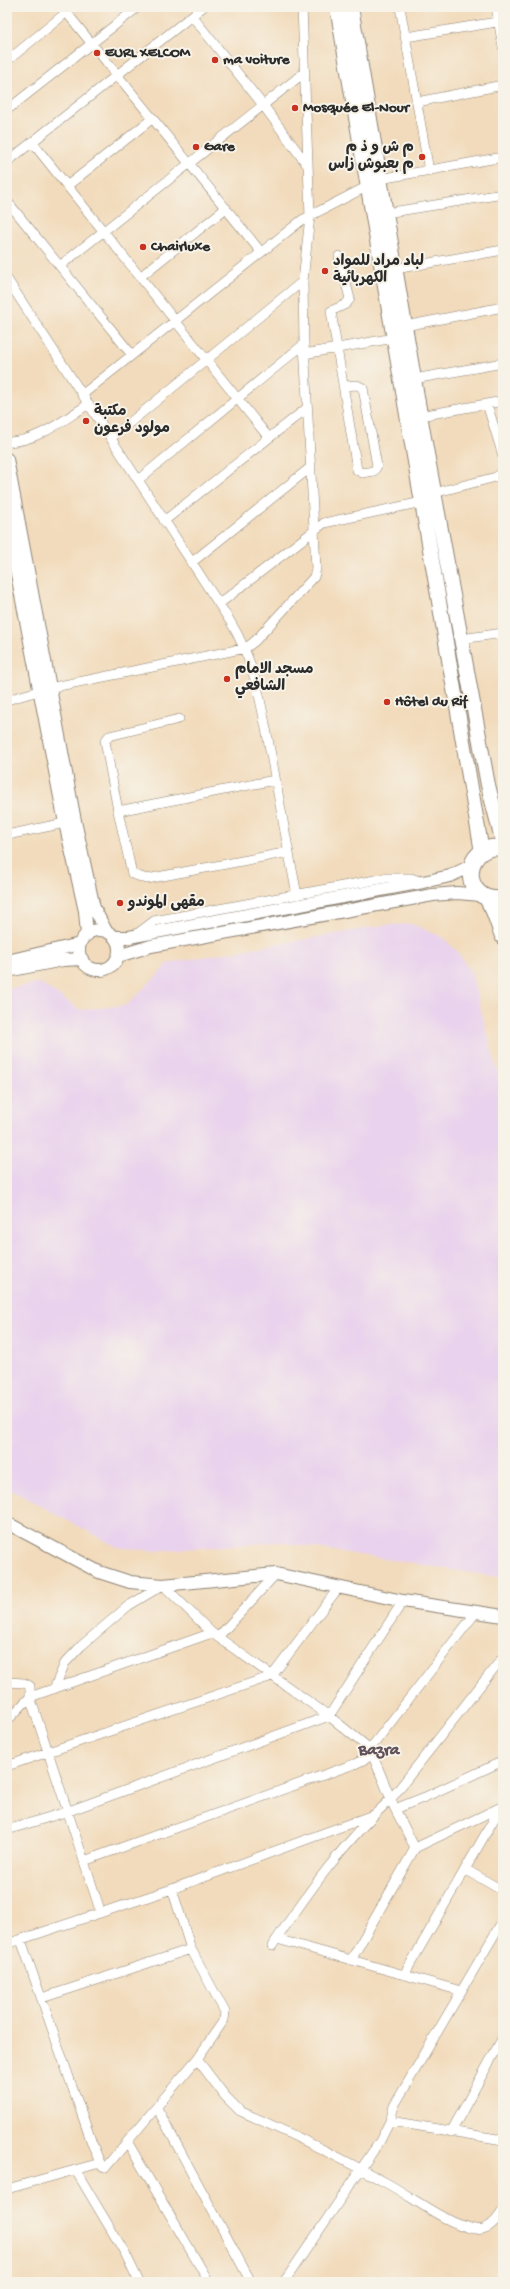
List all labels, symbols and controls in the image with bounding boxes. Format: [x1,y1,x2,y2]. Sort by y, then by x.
place label: EURL XELCOM [105,44,191,62]
marker: EURL XELCOM [92,48,102,58]
place label: ma voiture [223,51,291,69]
marker: ma voiture [210,55,220,65]
place label: Mosquée El-Nour [303,99,411,117]
marker: Mosquée El-Nour [290,103,300,113]
place label: Gare [204,138,236,156]
place label: م ش و ذ م م بعبوش زاس [328,139,414,174]
marker: Gare [191,142,201,152]
marker: م ش و ذ م م بعبوش زاس [417,152,427,162]
place label: Chairluxe [150,238,211,256]
marker: Chairluxe [138,242,148,252]
place label: لباد مراد للمواد الكهربائية [333,253,424,288]
marker: لباد مراد للمواد الكهربائية [320,266,330,276]
place label: مكتبة مولود فرعون [94,402,170,438]
marker: مكتبة مولود فرعون [81,416,91,426]
place label: مسجد الامام الشافعي [235,661,314,699]
marker: مسجد الامام الشافعي [222,674,232,684]
place label: Hôtel du Rif [395,693,469,711]
marker: Hôtel du Rif [382,697,392,707]
place label: مقهى الموندو [127,894,205,912]
marker: مقهى الموندو [115,898,125,908]
district label: Bazra [357,1741,401,1761]

